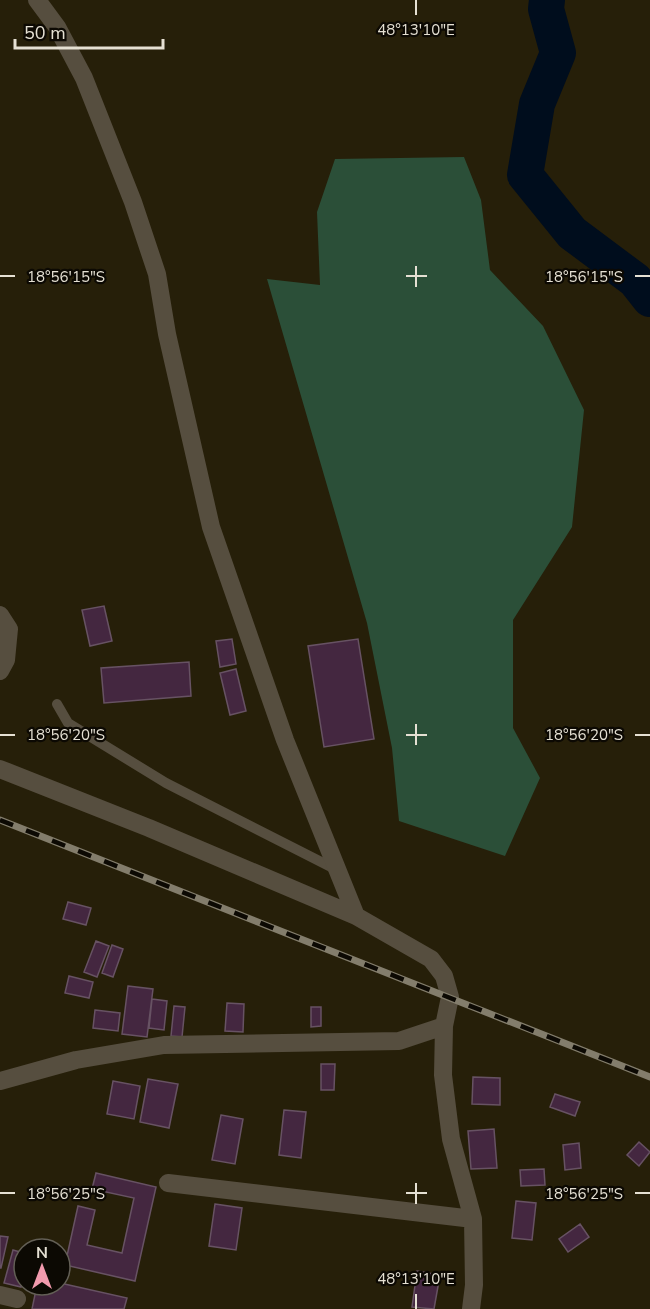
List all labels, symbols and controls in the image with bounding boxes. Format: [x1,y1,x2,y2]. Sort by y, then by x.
scale bar [15,12,164,50]
text: 48°13'10"E [377,20,455,40]
text: 50 m [24,21,66,45]
text: 18°56'15"S [27,267,105,287]
text: 18°56'15"S [545,267,623,287]
text: 18°56'20"S [27,725,105,745]
text: 18°56'20"S [545,725,623,745]
text: 18°56'25"S [27,1184,105,1204]
text: 18°56'25"S [545,1184,623,1204]
north arrow [12,1237,72,1297]
text: N [36,1242,48,1264]
text: 48°13'10"E [377,1269,455,1289]

